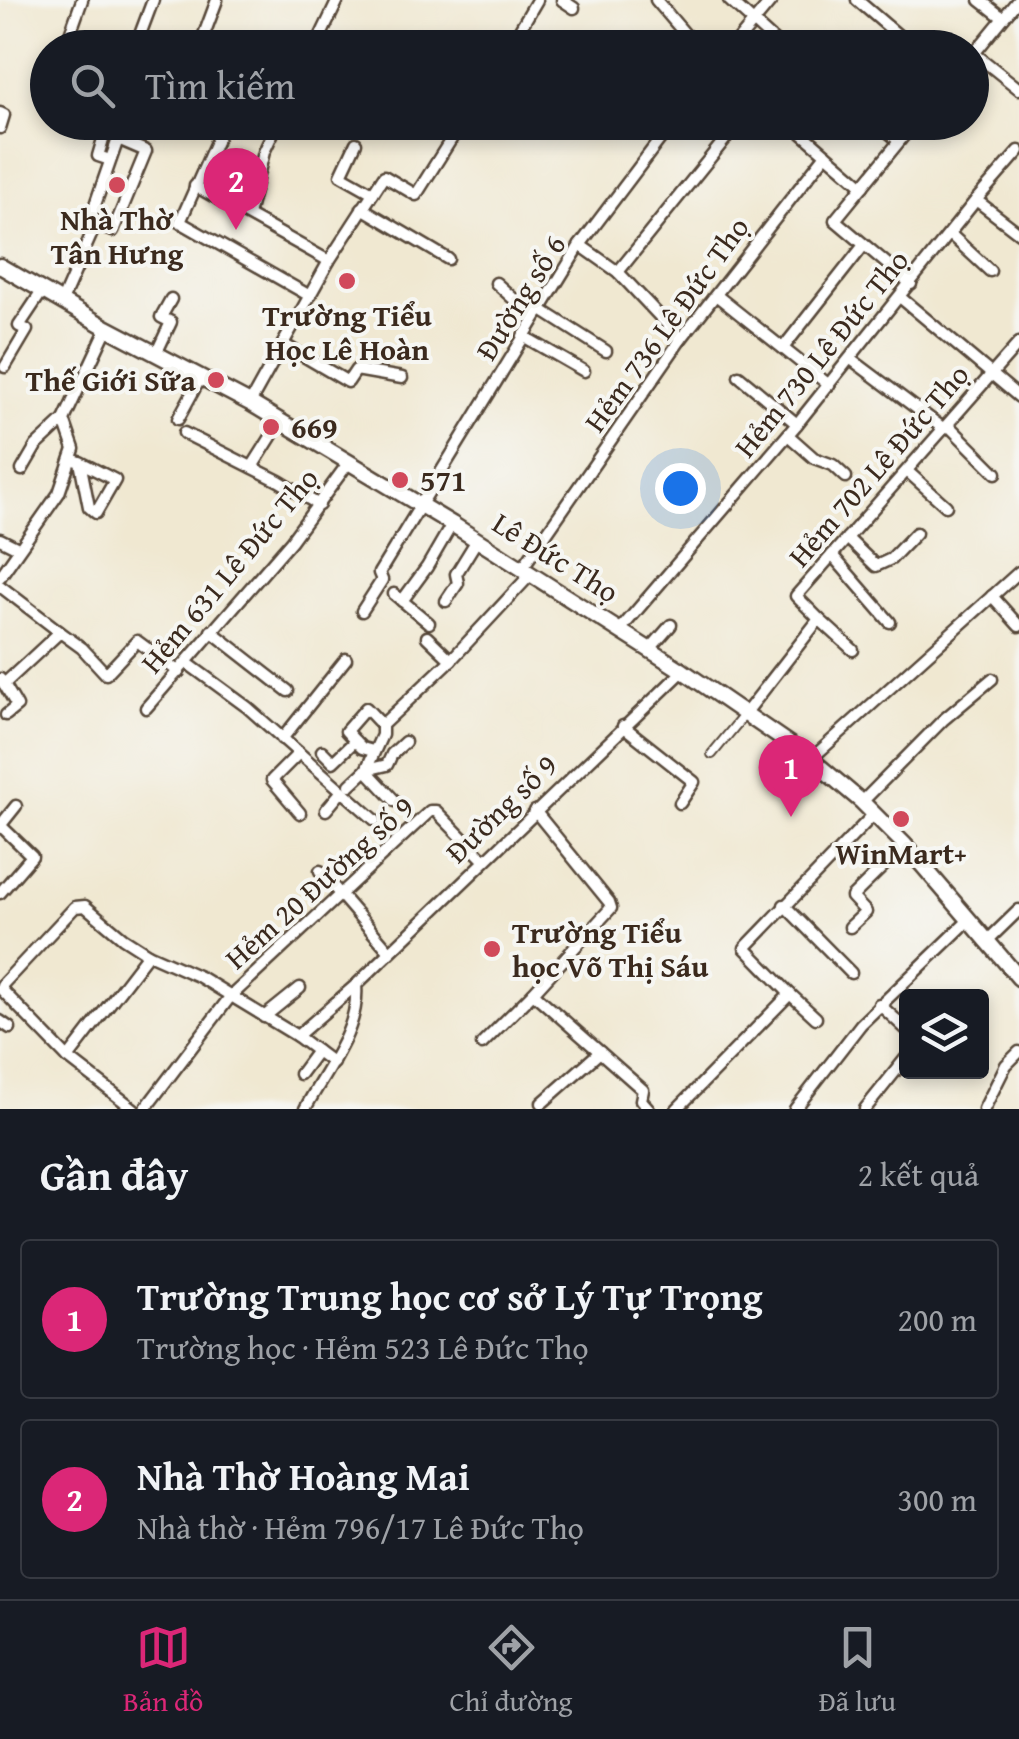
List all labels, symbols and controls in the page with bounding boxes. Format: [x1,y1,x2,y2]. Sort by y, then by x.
search box [30,30,989,140]
text: Tìm kiếm [145,57,295,113]
icon: search [65,58,120,113]
pin: 2 [204,148,268,230]
marker: Nhà Thờ Tân Hưng [106,174,128,196]
place label: Nhà Thờ Tân Hưng [51,197,184,275]
street label: Hẻm 736 Lê Đức Thọ [573,207,759,441]
street label: Đường số 6 [464,226,576,368]
street label: Hẻm 730 Lê Đức Thọ [723,239,919,467]
marker: Trường Tiểu Học Lê Hoàn [336,270,358,292]
place label: Trường Tiểu Học Lê Hoàn [262,293,433,371]
street label: Hẻm 702 Lê Đức Thọ [777,354,979,576]
place label: Thế Giới Sữa [26,358,197,402]
marker: Thế Giới Sữa [205,369,227,391]
place label: 669 [291,405,338,449]
marker: 669 [260,416,282,438]
street label: Hẻm 631 Lê Đức Thọ [130,458,328,682]
place label: 571 [420,458,467,502]
your location [655,463,706,514]
marker: 571 [389,469,411,491]
street label: Lê Đức Thọ [484,501,628,613]
pin: 1 [758,734,824,817]
street label: Đường số 9 [435,743,567,873]
street label: Hẻm 20 Đường số 9 [215,785,423,979]
marker: WinMart+ [890,808,912,830]
place label: WinMart+ [835,831,967,875]
place label: Trường Tiểu học Võ Thị Sáu [512,910,709,988]
marker: Trường Tiểu học Võ Thị Sáu [481,938,503,960]
map controls [899,989,989,1079]
button: layers [899,989,989,1079]
text: Gần đây [40,1144,188,1205]
text: 2 kết quả [858,1151,979,1198]
text: Trường Trung học cơ sở Lý Tự Trọng [137,1268,762,1324]
text: 1 [66,1296,83,1343]
text: 200 m [898,1296,977,1343]
text: Trường học · Hẻm 523 Lê Đức Thọ [137,1324,589,1371]
text: Nhà Thờ Hoàng Mai [137,1448,470,1504]
text: 2 [66,1476,83,1523]
text: 300 m [898,1476,977,1523]
text: Nhà thờ · Hẻm 796/17 Lê Đức Thọ [137,1504,584,1551]
tab: Bản đồ [123,1620,203,1721]
tab: Chỉ đường [450,1620,572,1721]
tab: Đã lưu [819,1620,896,1721]

